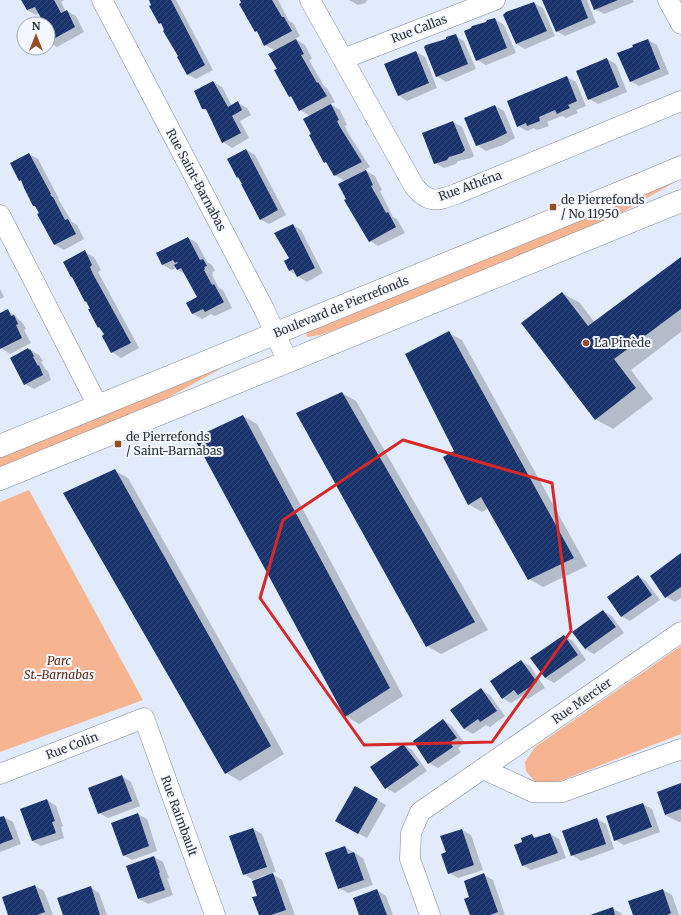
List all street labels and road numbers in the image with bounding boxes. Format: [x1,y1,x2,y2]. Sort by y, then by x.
street label: Rue Callas [389,11,449,46]
street label: Rue Saint-Barnabas [163,126,230,233]
street label: Rue Athéna [436,167,504,204]
street label: Boulevard de Pierrefonds [271,272,411,341]
street label: Rue Mercier [549,674,615,727]
street label: Rue Colin [43,729,100,762]
street label: Rue Raimbault [158,774,201,858]

